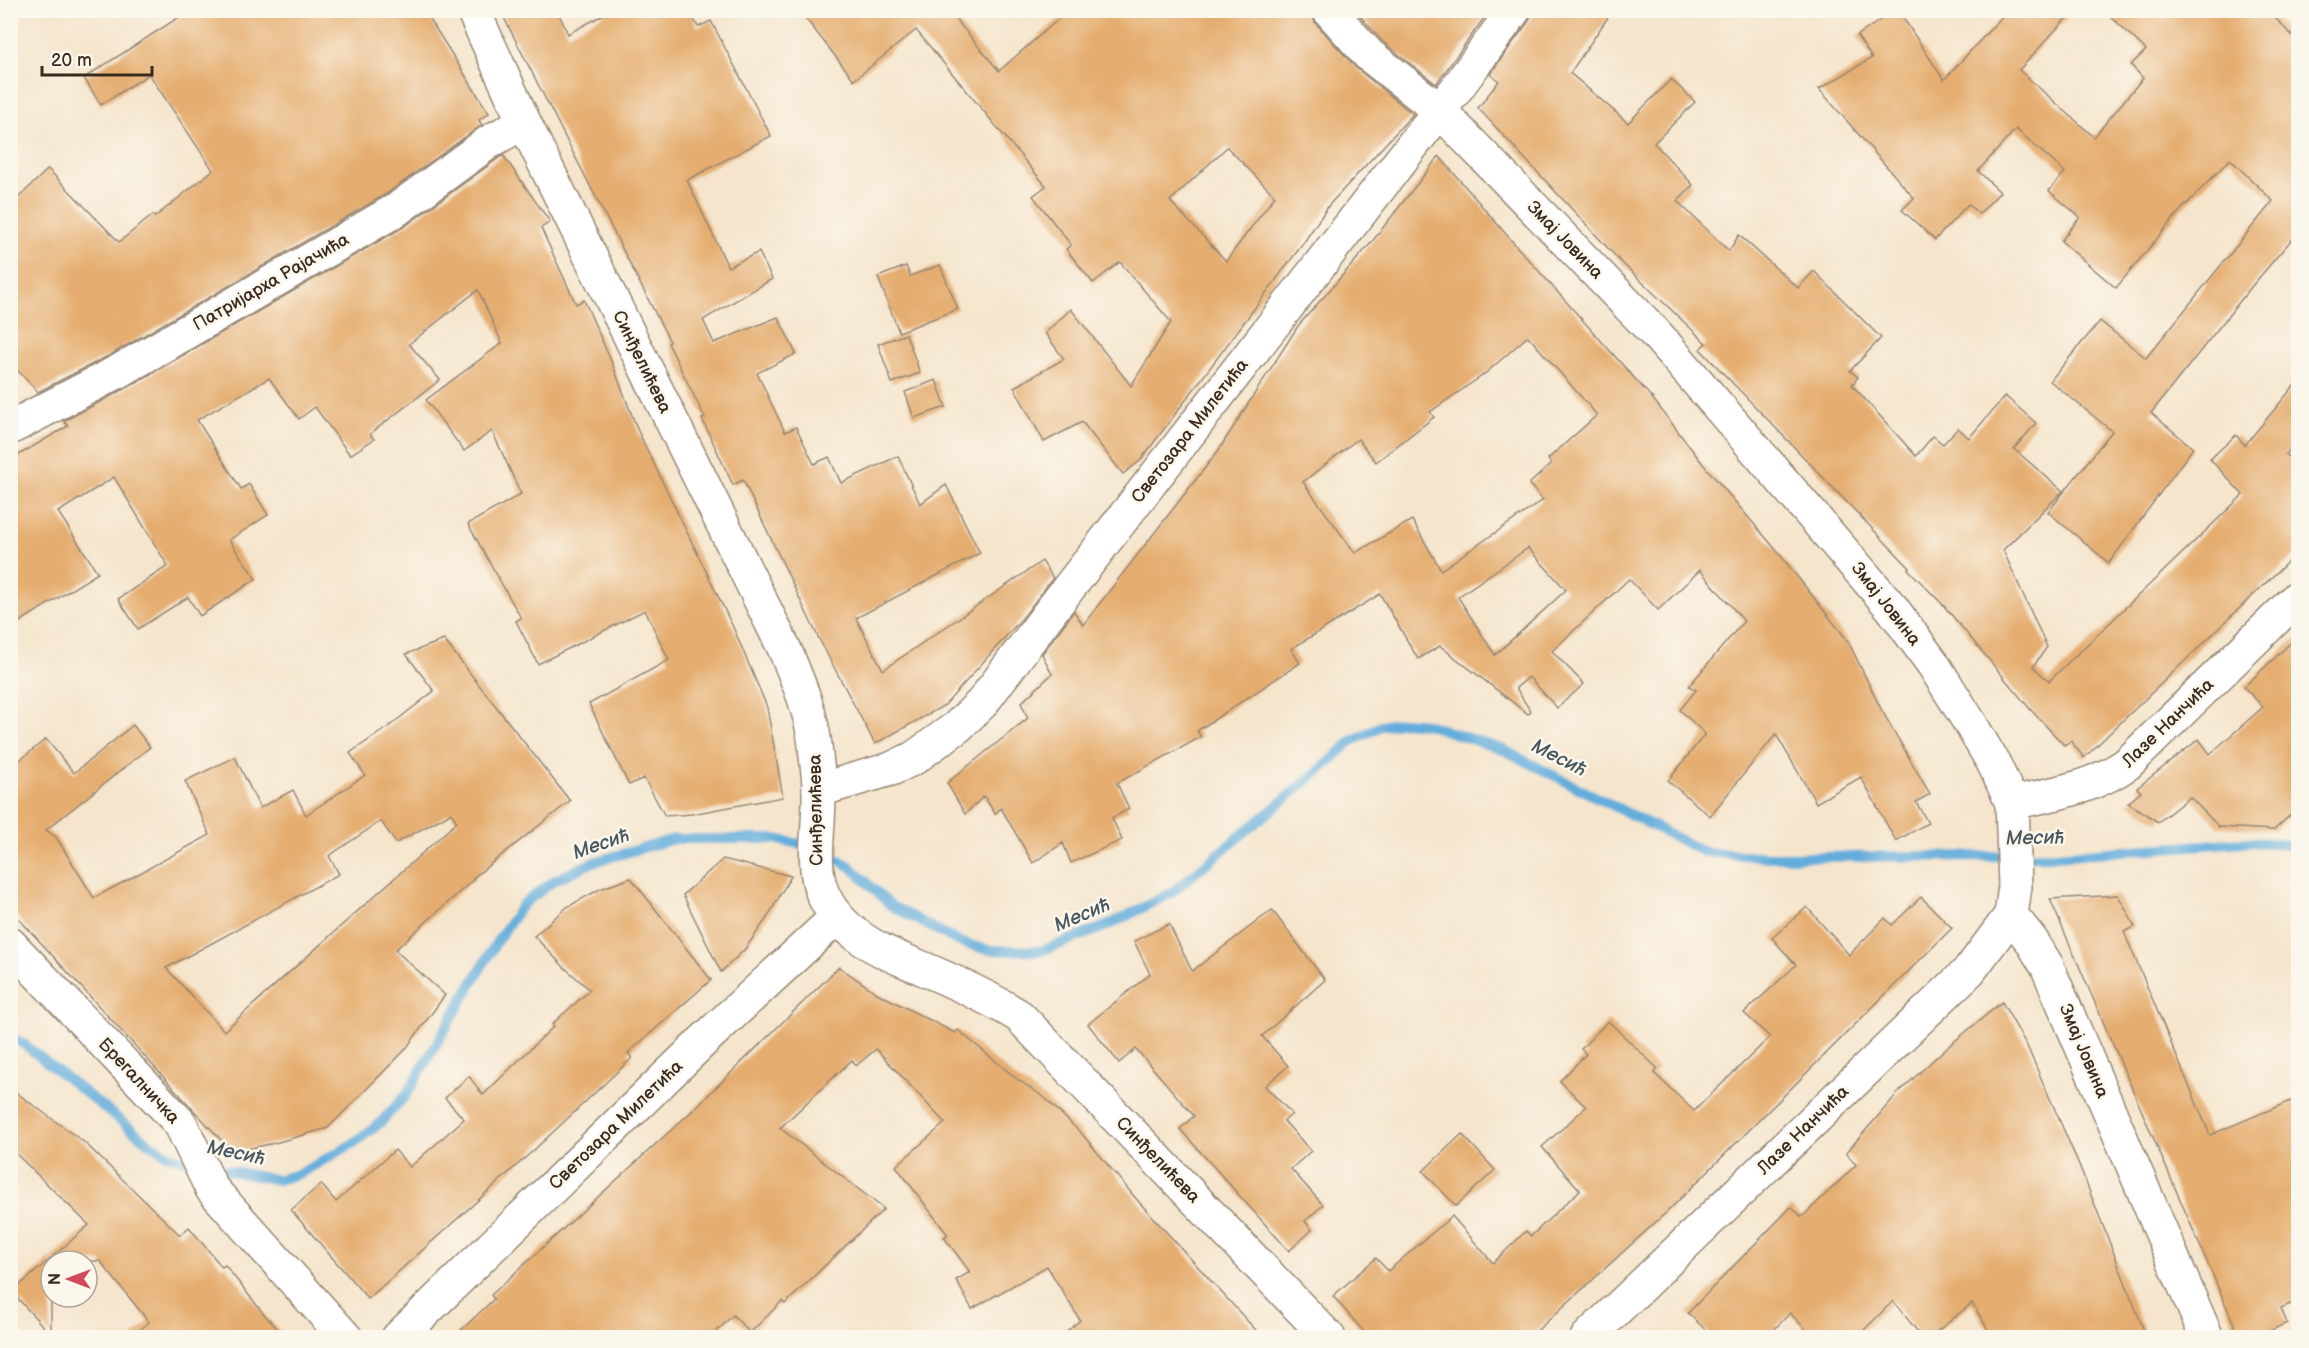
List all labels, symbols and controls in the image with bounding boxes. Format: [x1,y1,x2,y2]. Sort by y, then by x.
scale bar [42,39,152,77]
text: 20 m [51,50,92,71]
street label: Змај Јовина [1523,197,1608,284]
street label: Патријарха Рајачића [189,229,353,335]
street label: Синђелићева [608,307,676,417]
street label: Светозара Милетића [1127,354,1253,507]
street label: Змај Јовина [1847,558,1925,650]
street label: Лазе Нанчића [2117,674,2218,772]
water label: Месић [1527,734,1591,782]
street label: Синђелићева [805,754,827,866]
water label: Месић [569,823,633,865]
water label: Месић [2005,825,2065,851]
water label: Месић [1050,892,1114,938]
street label: Змај Јовина [2055,1001,2113,1102]
street label: Брегалничка [94,1034,184,1128]
street label: Светозара Милетића [545,1056,687,1194]
street label: Лазе Нанчића [1752,1081,1853,1179]
street label: Синђелићева [1112,1113,1205,1208]
water label: Месић [205,1135,267,1171]
north arrow [39,1249,99,1309]
text: N [46,1273,65,1285]

